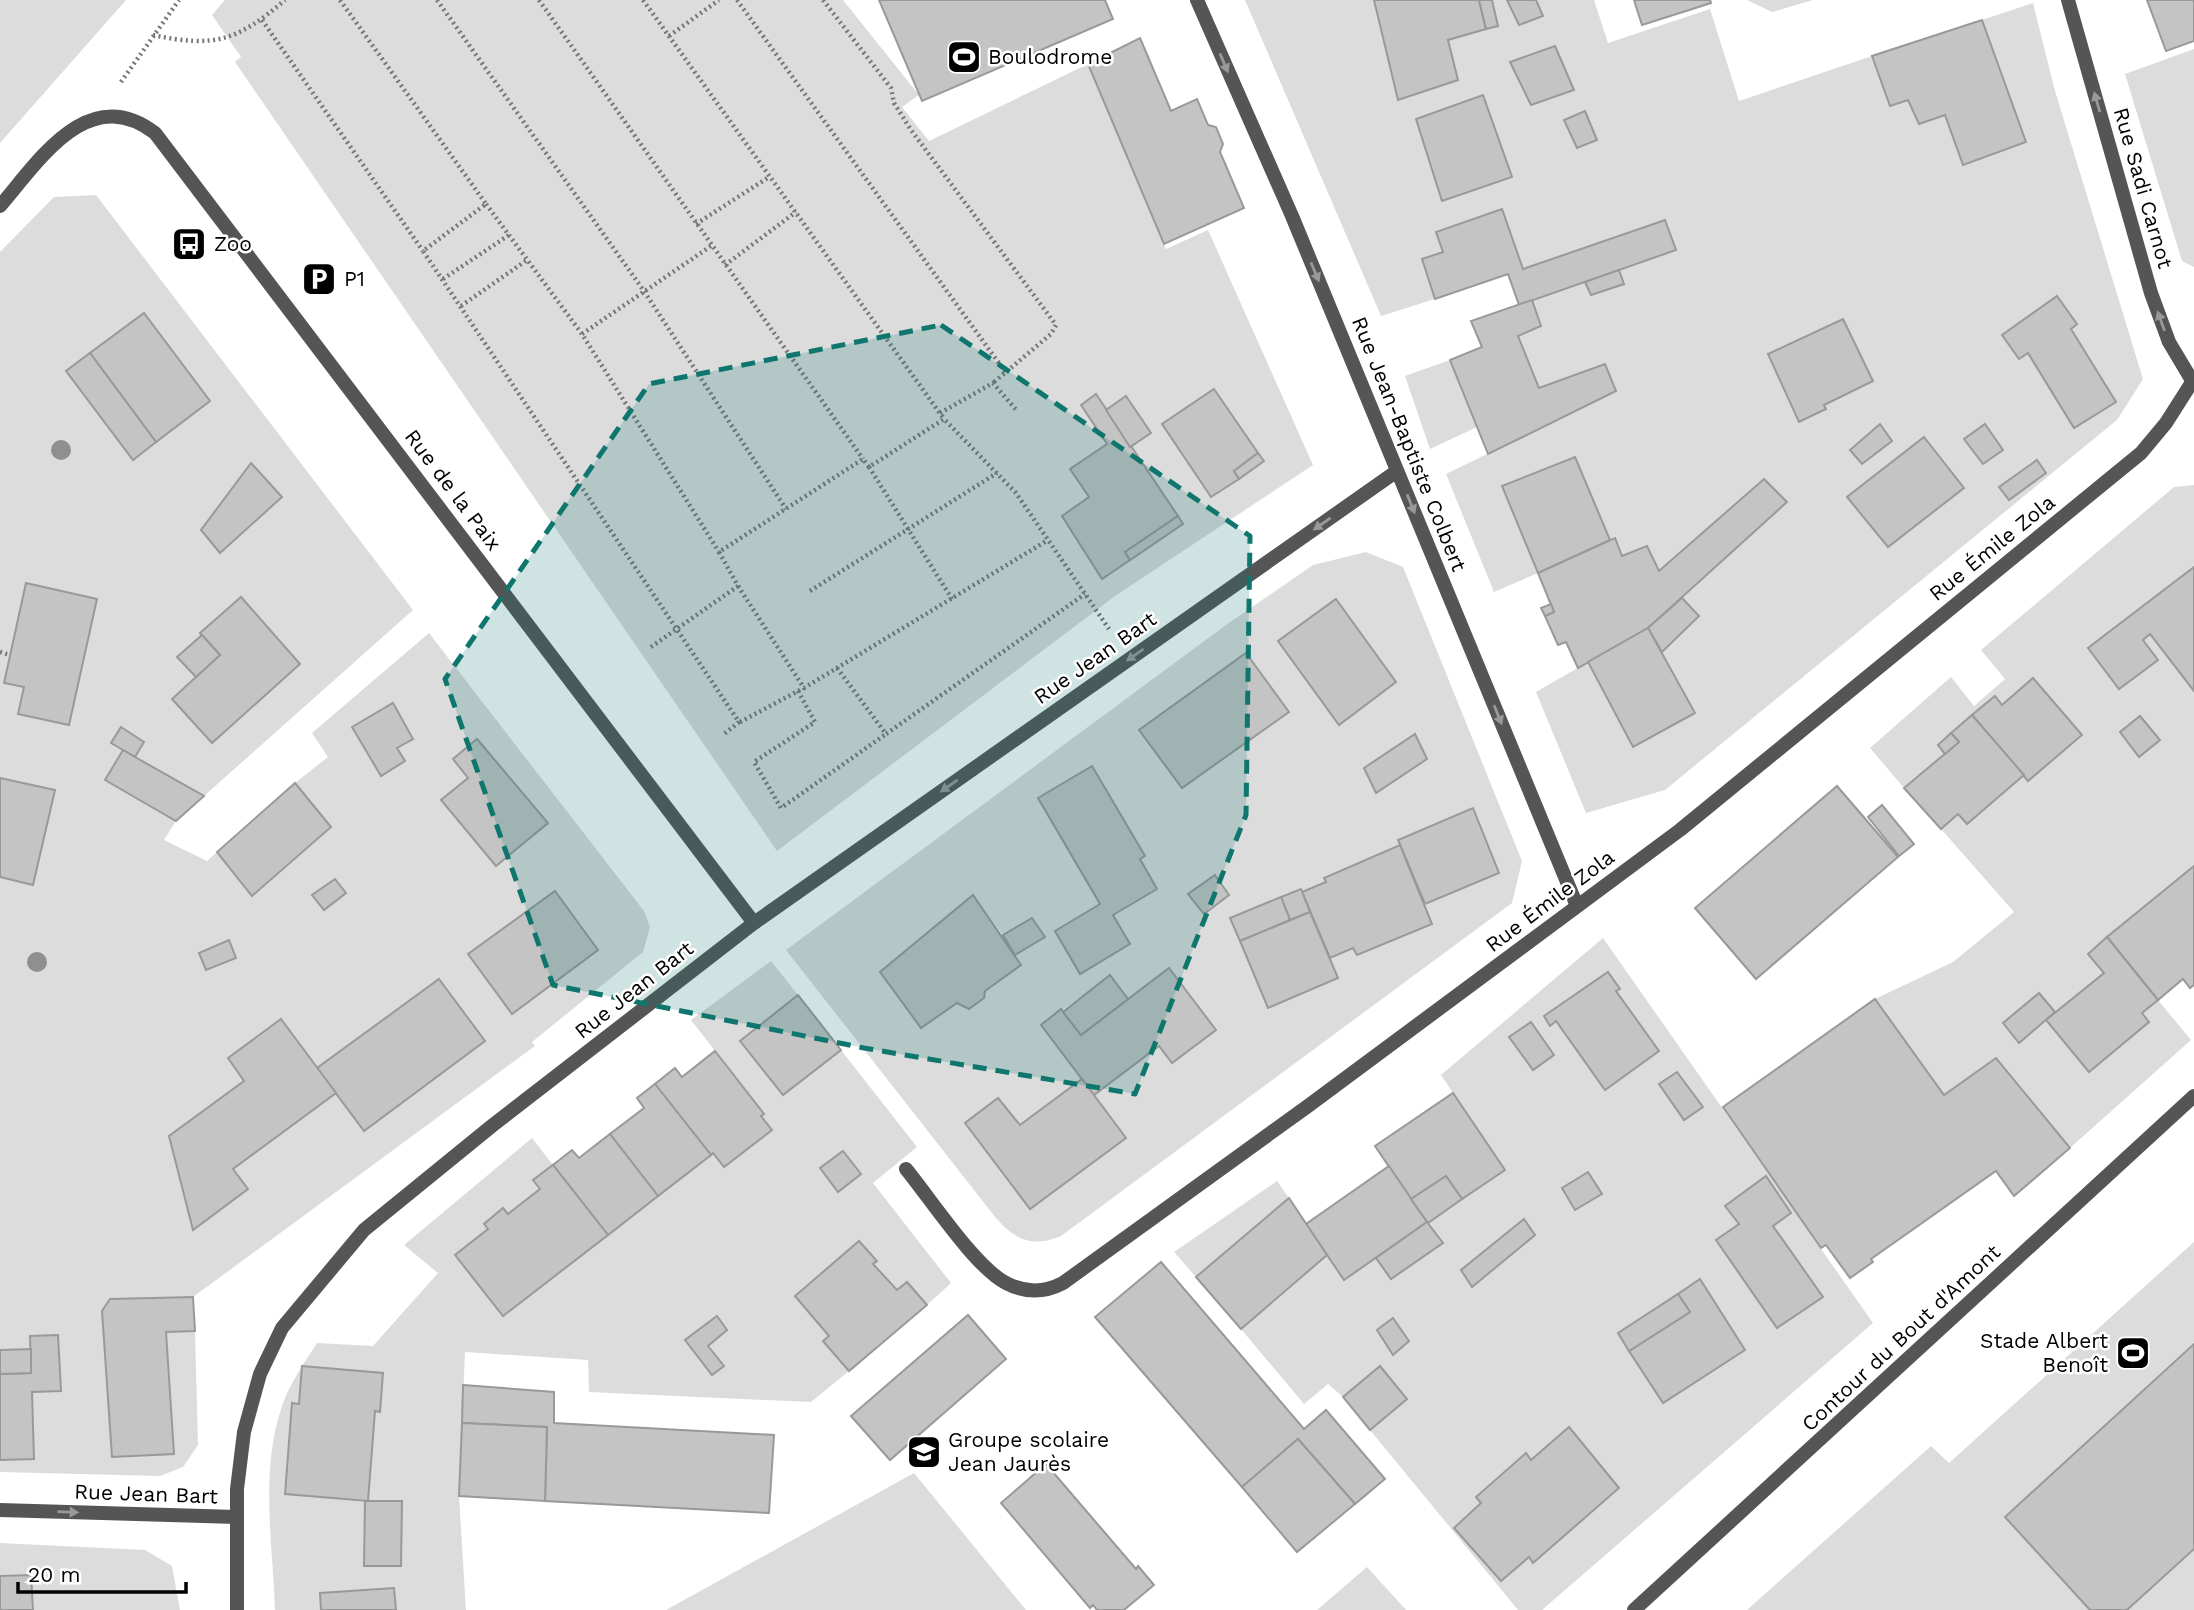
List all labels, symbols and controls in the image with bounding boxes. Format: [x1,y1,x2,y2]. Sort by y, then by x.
sports icon: Boulodrome [945,38,983,76]
place label: Boulodrome [988,44,1112,69]
one-way arrow [1219,52,1230,73]
one-way arrow [2092,91,2102,112]
street label: Rue Sadi Carnot [2109,105,2178,271]
bus stop icon: Zoo [170,225,208,263]
place label: Zoo [214,231,252,256]
parking icon: P1 [300,260,338,298]
one-way arrow [1309,261,1320,282]
place label: P1 [344,266,365,291]
one-way arrow [2155,310,2166,331]
street label: Rue Jean-Baptiste Colbert [1347,313,1472,575]
street label: Rue de la Paix [400,424,507,555]
street label: Rue Émile Zola [1924,489,2060,606]
one-way arrow [1406,494,1417,515]
one-way arrow [1313,517,1331,531]
street label: Rue Jean Bart [1029,606,1161,709]
one-way arrow [1126,648,1144,662]
one-way arrow [1493,704,1504,725]
one-way arrow [940,779,958,793]
street label: Rue Émile Zola [1481,844,1619,957]
street label: Rue Jean Bart [569,935,698,1044]
street label: Contour du Bout d'Amont [1796,1239,2005,1436]
place label: Stade Albert Benoît [1980,1328,2108,1377]
sports icon: Stade Albert Benoît [2114,1334,2152,1372]
place label: Groupe scolaire Jean Jaurès [948,1427,1109,1476]
school or university icon: Groupe scolaire Jean Jaurès [905,1433,943,1471]
street label: Rue Jean Bart [74,1479,218,1509]
one-way arrow [57,1507,79,1518]
scale bar [18,1550,186,1594]
text: 20 m [28,1562,80,1587]

